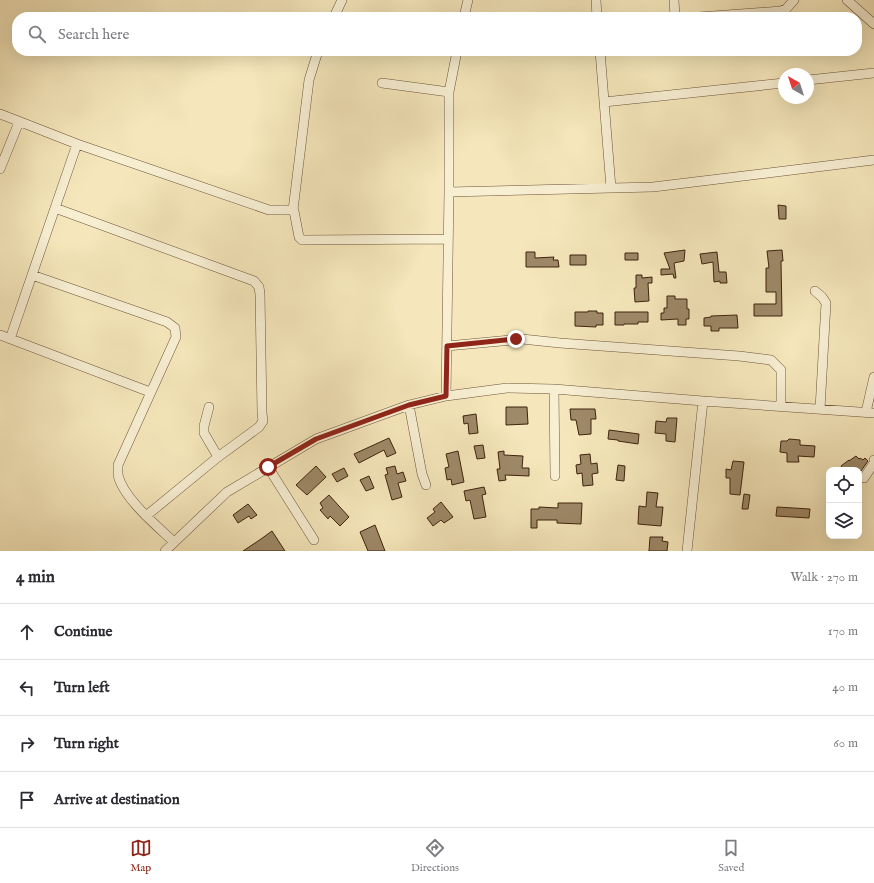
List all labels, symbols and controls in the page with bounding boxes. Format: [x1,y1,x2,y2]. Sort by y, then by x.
search box [12,12,862,56]
icon: search [26,23,48,45]
text: Search here [58,25,129,44]
north arrow [778,68,814,104]
route end [507,330,525,348]
route start [259,458,277,476]
map controls [826,467,862,539]
button: locate [826,467,862,503]
button: layers [826,503,862,539]
text: 4 min [16,567,55,588]
text: Walk · 270 m [790,569,858,586]
icon: ahead [16,621,38,643]
text: Continue [54,622,112,641]
text: 170 m [828,623,858,640]
icon: left [16,677,38,699]
text: Turn left [54,678,110,697]
text: 40 m [832,679,858,696]
icon: right [16,733,38,755]
text: Turn right [54,734,119,753]
text: 60 m [833,735,858,752]
icon: arrive [16,789,38,811]
text: Arrive at destination [54,790,180,809]
tab: Map [130,837,152,875]
tab: Directions [411,837,459,875]
tab: Saved [718,837,744,875]

